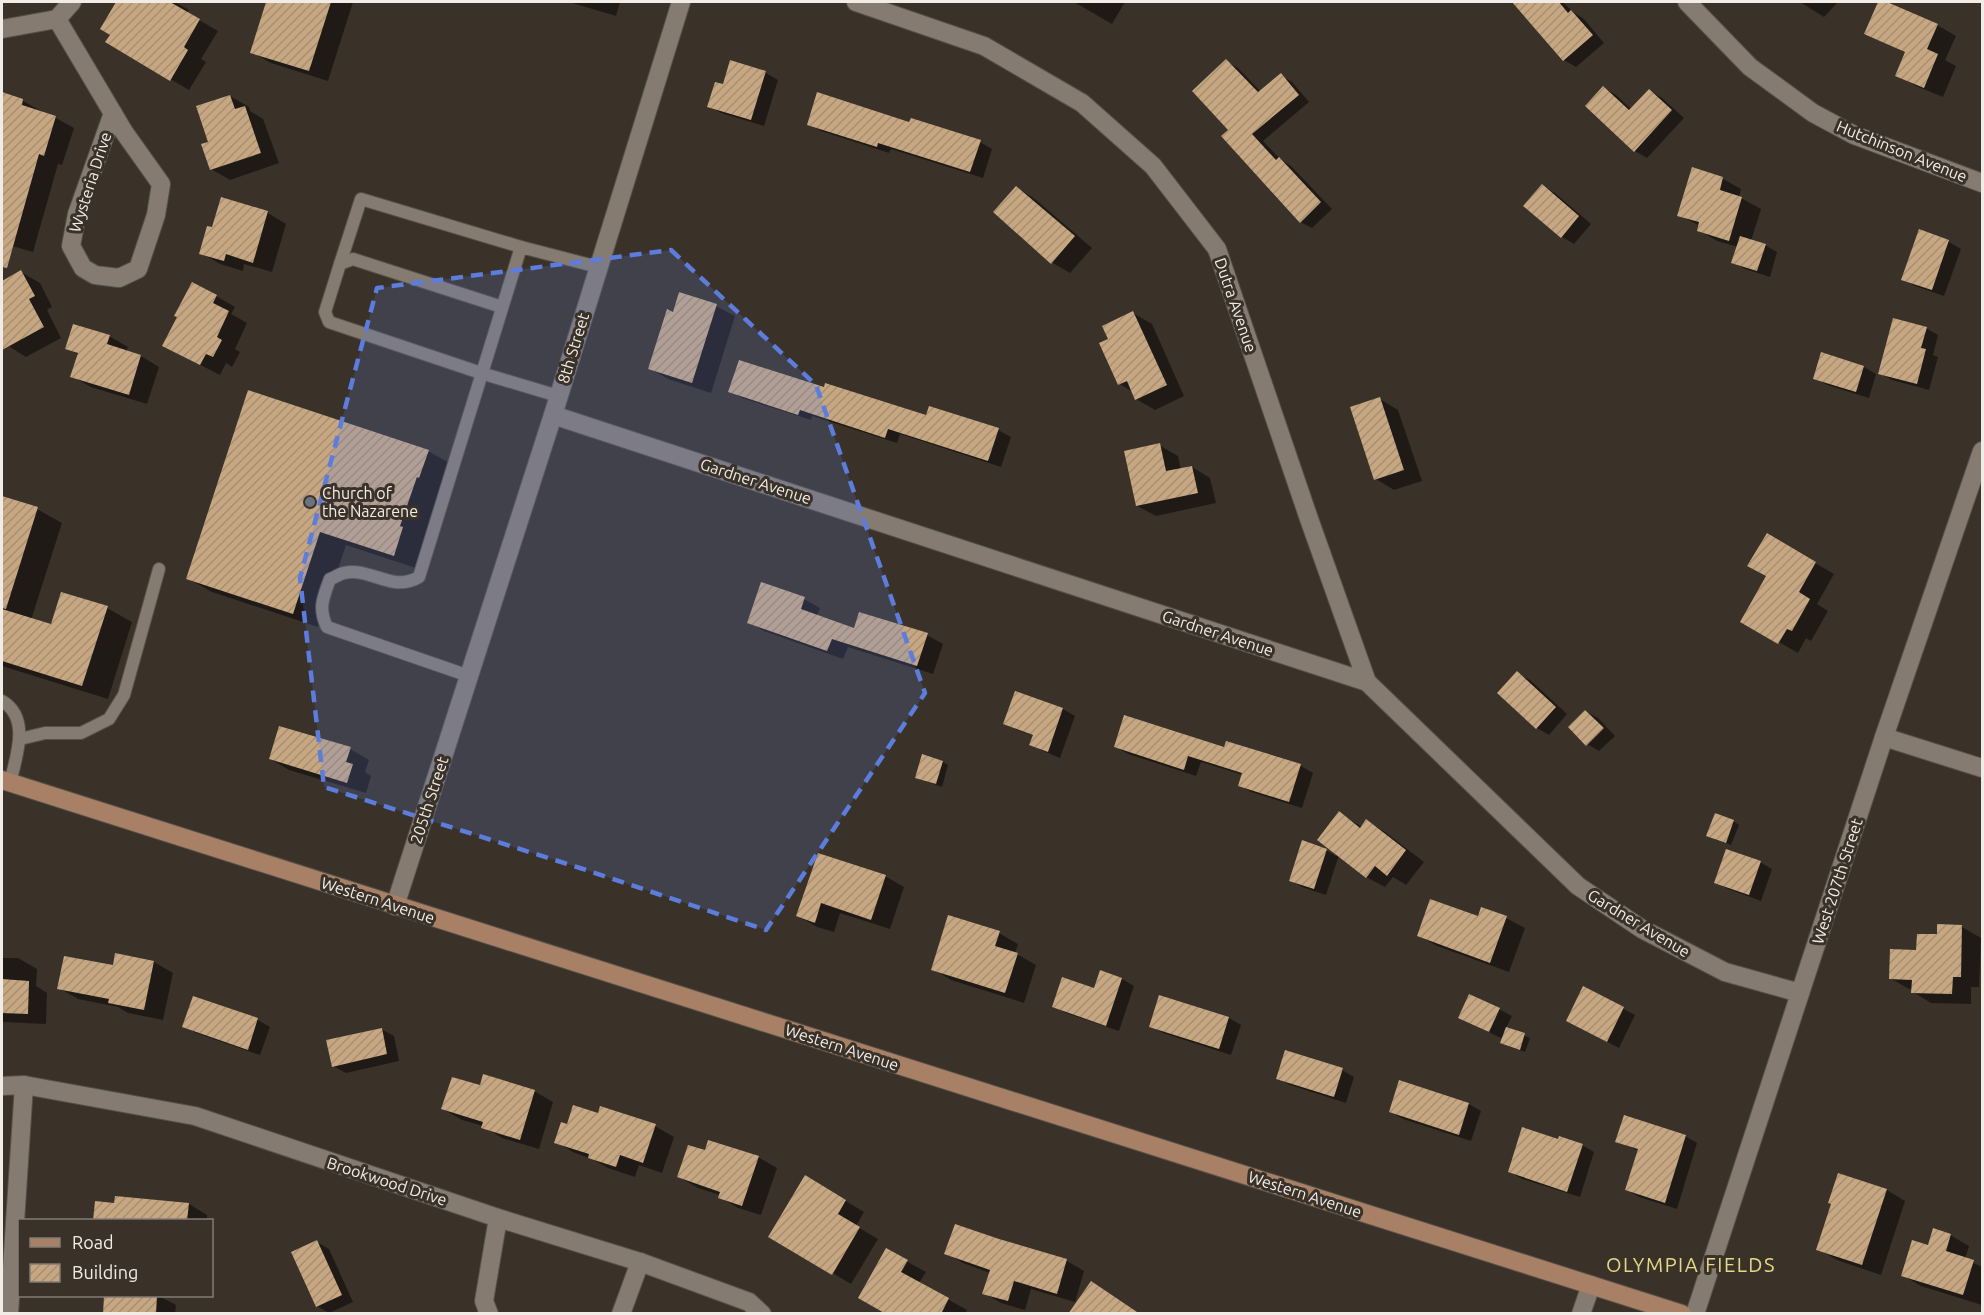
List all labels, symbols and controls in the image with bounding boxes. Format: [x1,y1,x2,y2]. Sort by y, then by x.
street label: Hutchinson Avenue [1834,117,1970,185]
street label: Wysteria Drive [65,130,115,234]
street label: Dutra Avenue [1211,255,1261,355]
street label: 8th Street [554,310,592,385]
street label: Gardner Avenue [698,455,814,507]
place label: Church of the Nazarene [322,484,418,520]
marker: Church of the Nazarene [303,495,317,509]
street label: Gardner Avenue [1160,607,1276,659]
street label: 205th Street [406,753,452,846]
street label: West 207th Street [1808,815,1866,946]
street label: Western Avenue [319,873,437,927]
street label: Gardner Avenue [1585,885,1693,961]
street label: Western Avenue [783,1020,901,1074]
street label: Brookwood Drive [325,1153,449,1209]
street label: Western Avenue [1246,1167,1364,1221]
legend [18,1219,213,1297]
text: Road [72,1232,114,1252]
district label: OLYMPIA FIELDS [1606,1253,1776,1276]
text: Building [72,1262,138,1282]

